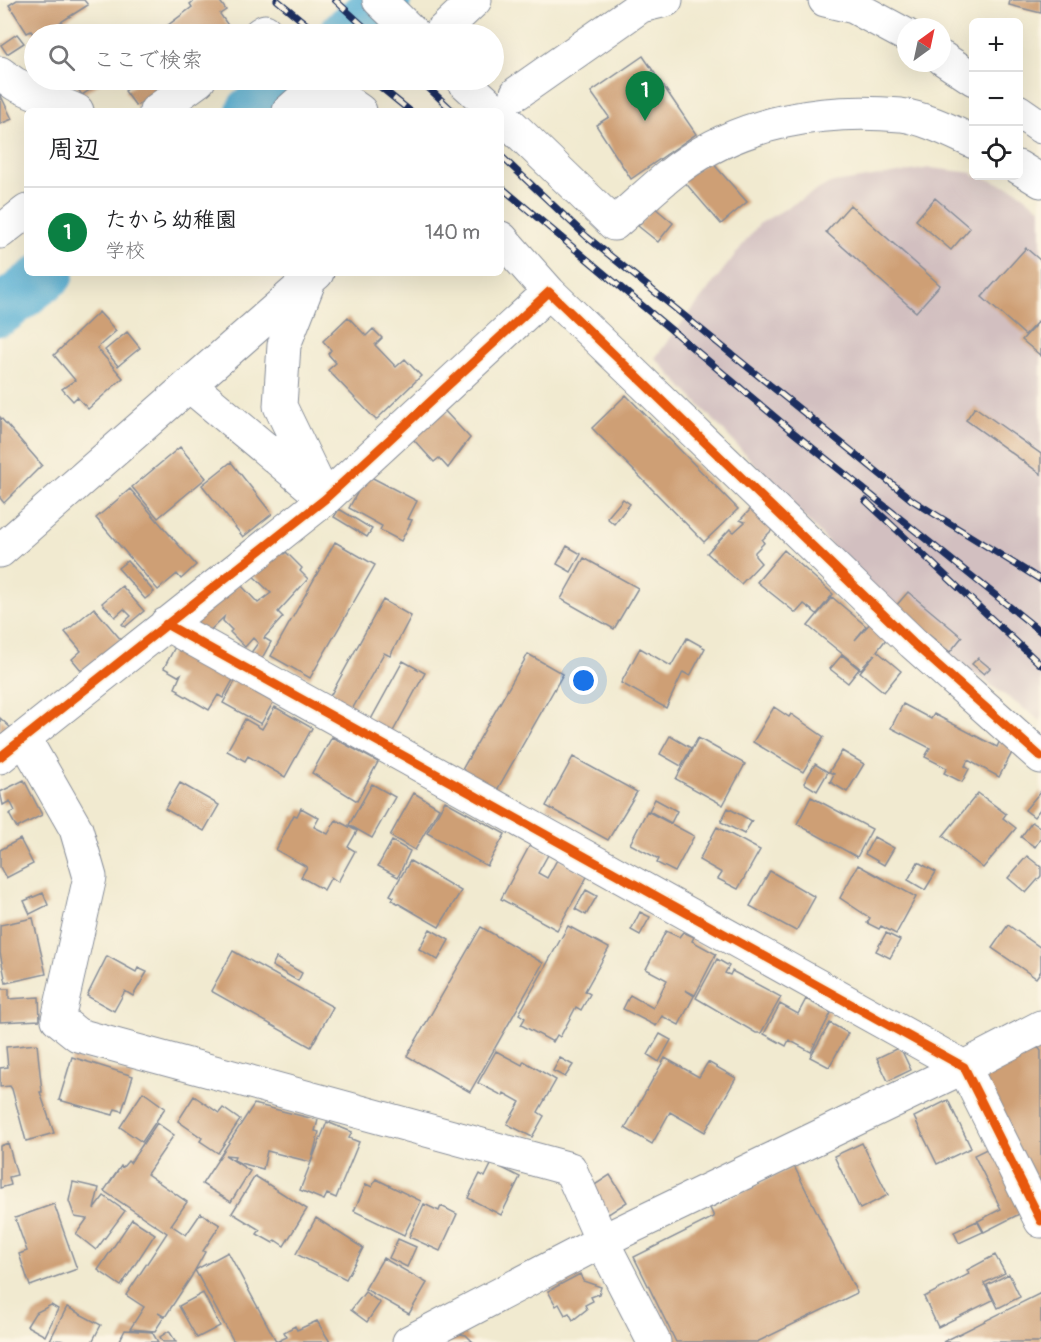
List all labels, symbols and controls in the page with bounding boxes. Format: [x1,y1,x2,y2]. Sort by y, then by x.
north arrow [897,18,951,72]
map controls [969,18,1023,180]
button: + [969,18,1023,72]
search box [24,24,504,90]
icon: search [45,41,78,74]
text: ここで検索 [93,46,203,74]
pin: 1 [626,72,664,121]
button: − [969,72,1023,126]
button: locate [969,126,1023,180]
text: 周辺 [48,134,100,166]
text: たから幼稚園 [105,206,237,234]
text: 1 [64,220,71,245]
text: 140 m [425,220,480,245]
text: 学校 [105,238,145,263]
your location [569,666,598,695]

